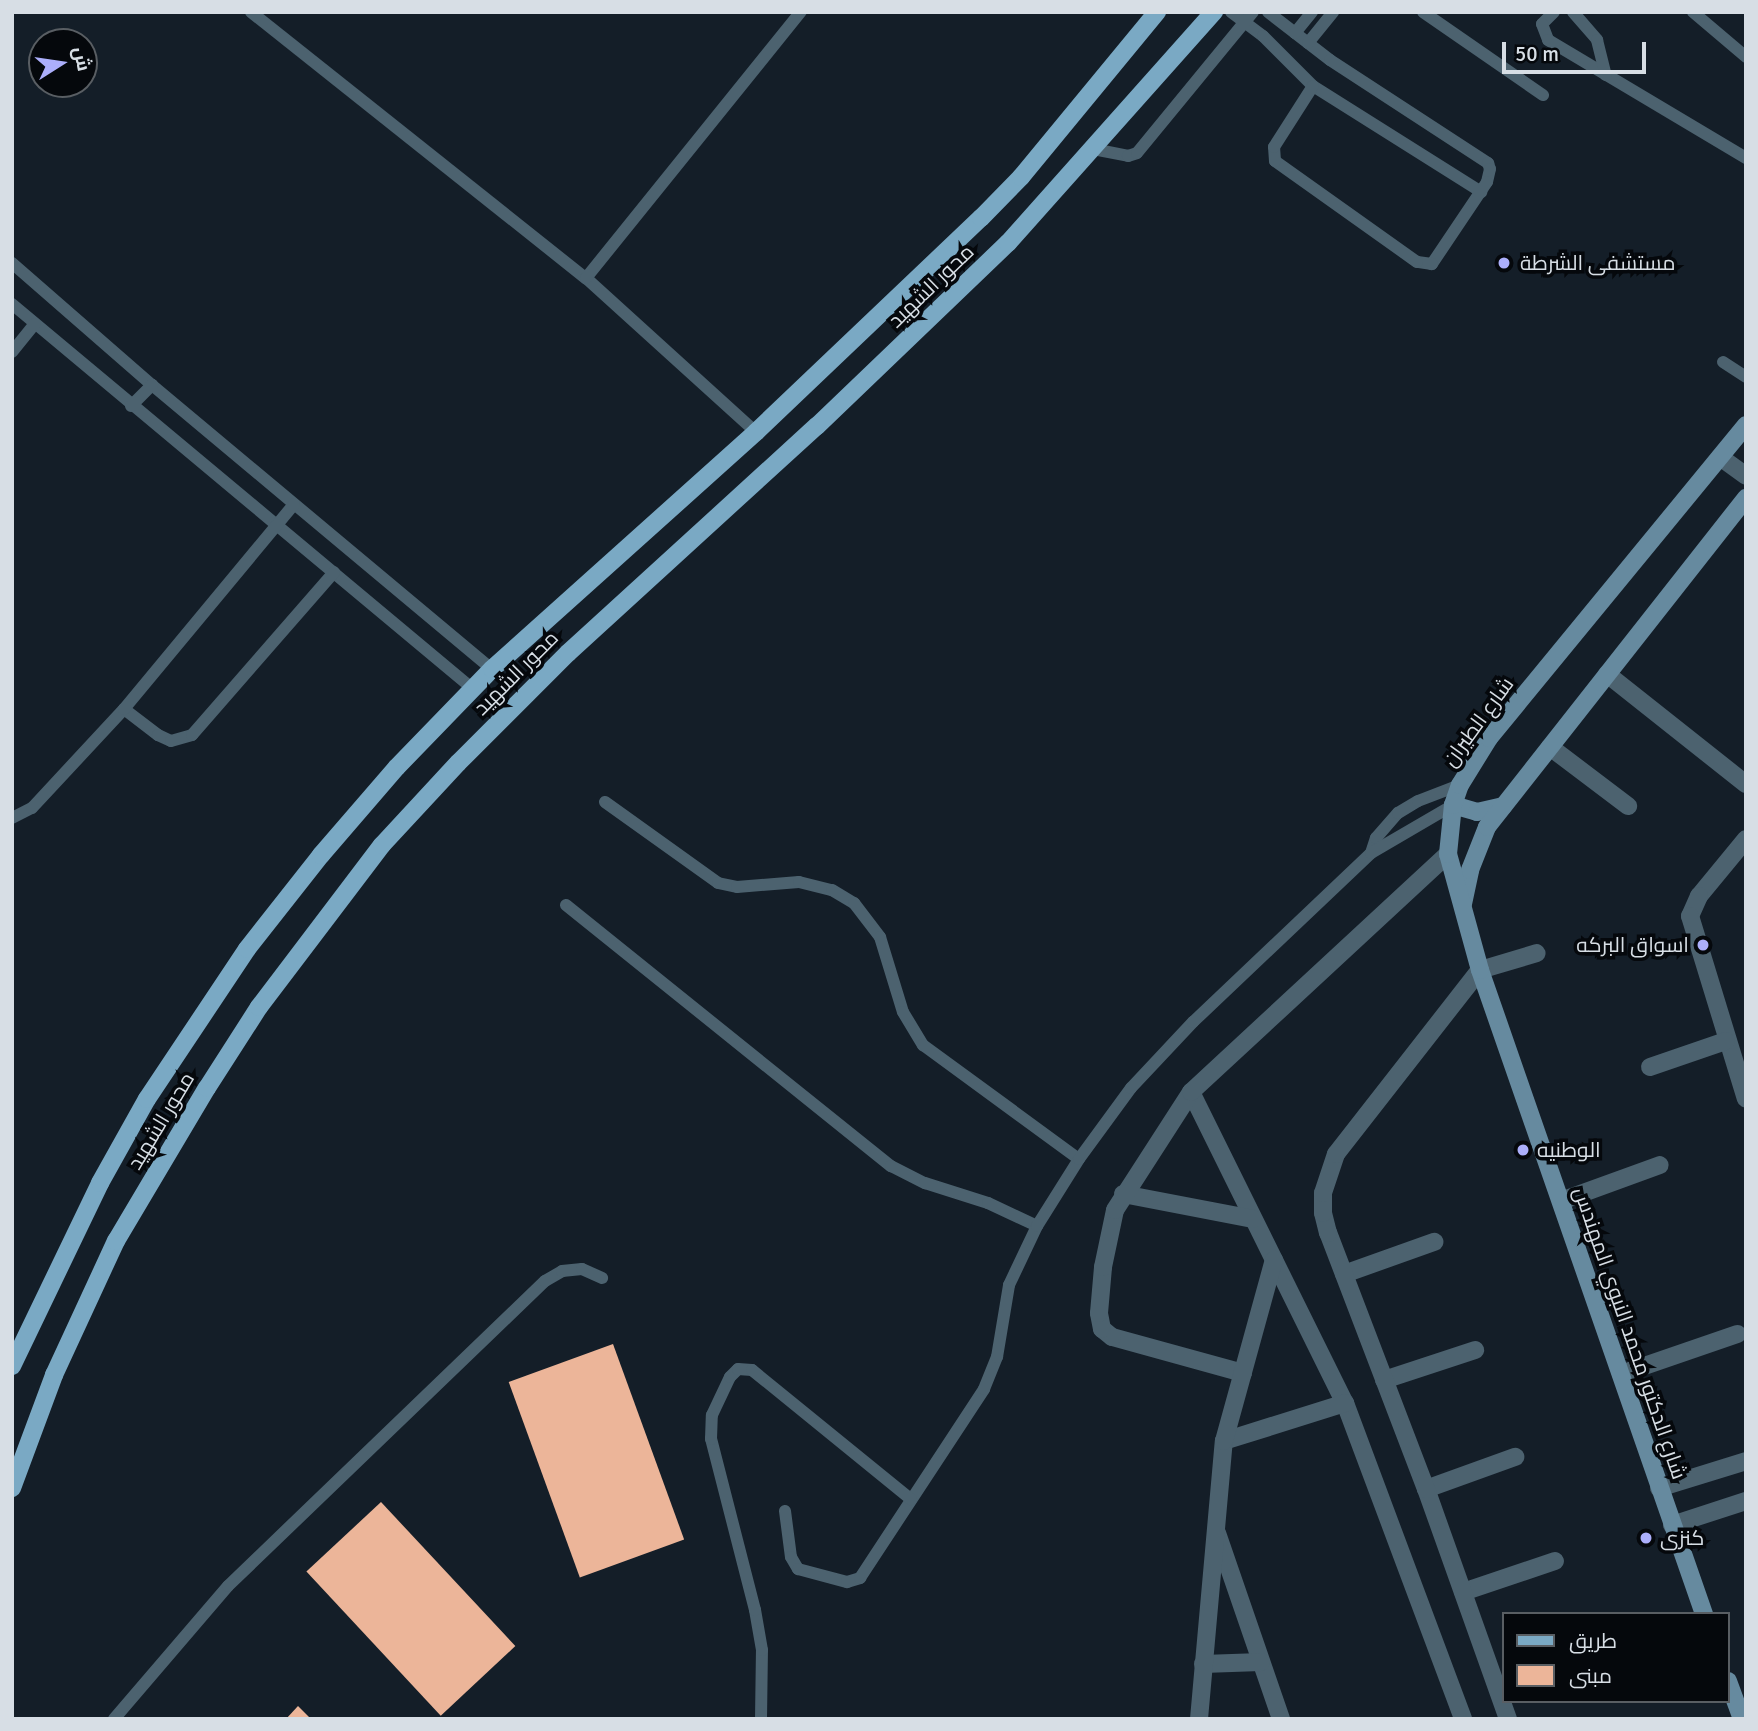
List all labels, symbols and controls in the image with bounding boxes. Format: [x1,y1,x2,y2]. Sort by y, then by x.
north arrow [28,28,98,98]
scale bar [1506,28,1650,72]
text: 50 m [1515,41,1559,67]
text: ش [67,45,96,73]
street label: محور الشهيد [883,239,979,333]
place label: مستشفى الشرطة [1520,250,1676,276]
marker: مستشفى الشرطة [1494,253,1514,273]
street label: محور الشهيد [468,625,564,721]
street label: شارع الطيران [1437,672,1519,772]
place label: اسواق البركه [1576,932,1689,958]
marker: اسواق البركه [1695,937,1711,953]
street label: محور الشهيد [122,1068,200,1174]
place label: الوطنيه [1537,1137,1601,1163]
marker: الوطنيه [1515,1142,1531,1158]
street label: شارع الدكتور محمد النبوي المهندس [1568,1184,1692,1482]
place label: كنزى [1660,1525,1704,1551]
marker: كنزى [1638,1530,1654,1546]
legend [1502,1612,1730,1703]
text: طريق [1569,1628,1617,1654]
text: مبنى [1569,1663,1612,1689]

